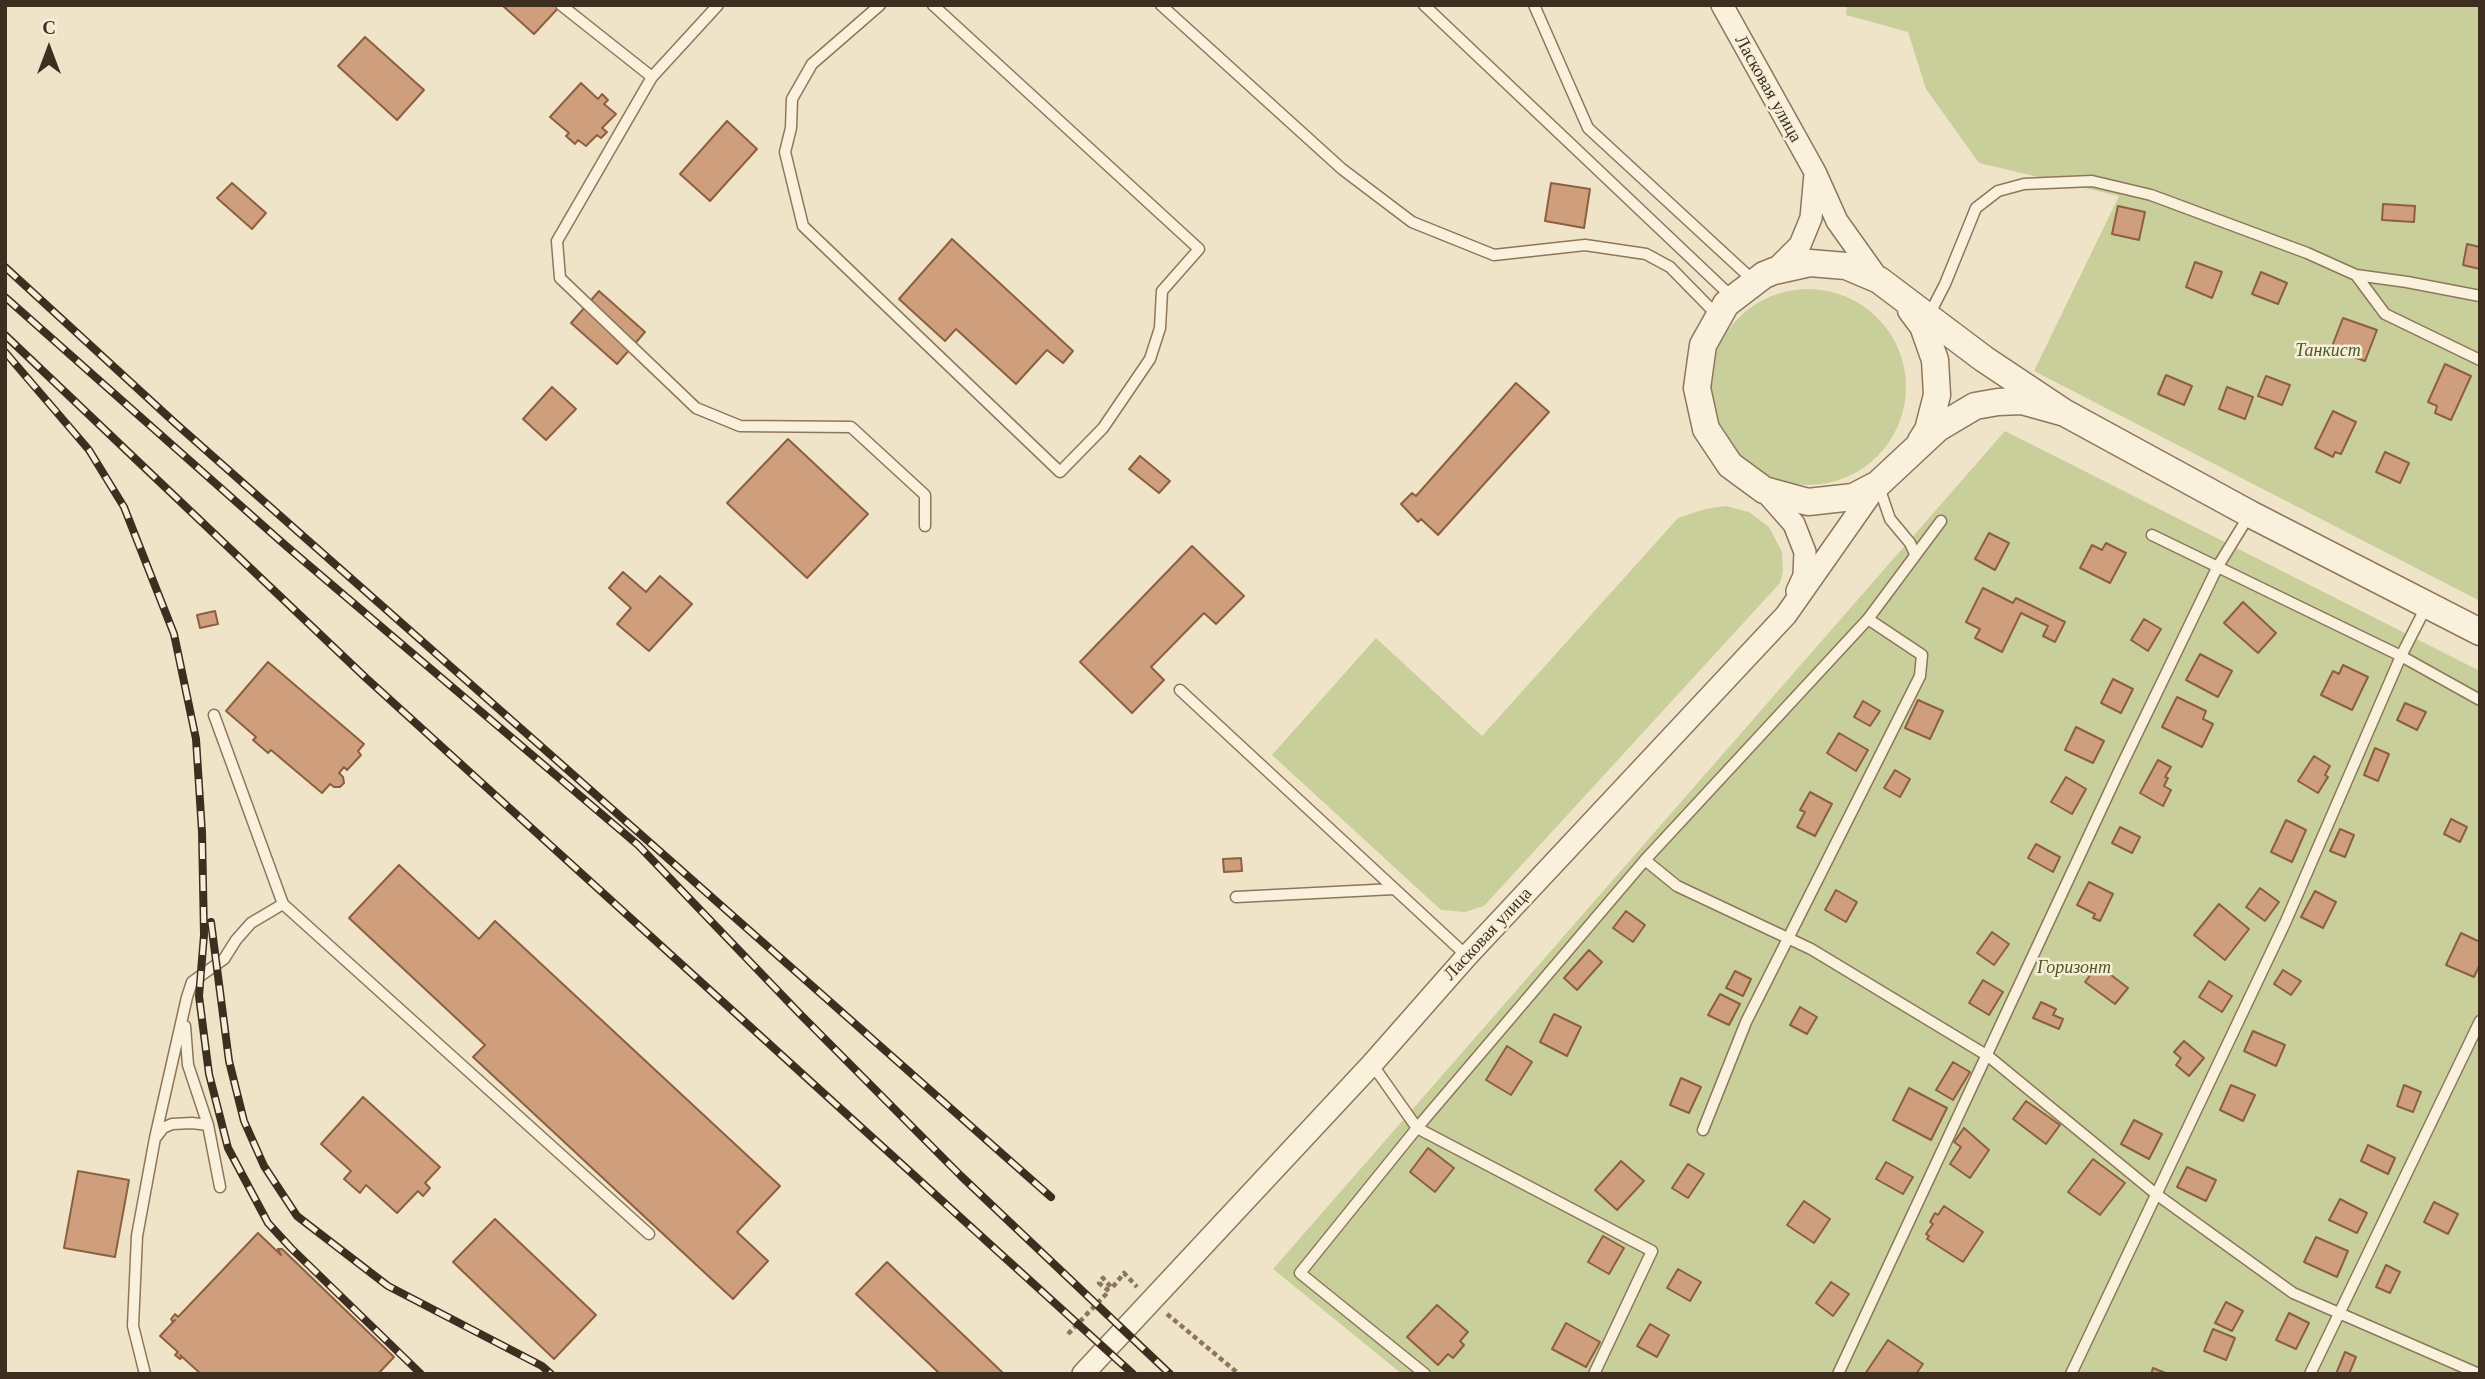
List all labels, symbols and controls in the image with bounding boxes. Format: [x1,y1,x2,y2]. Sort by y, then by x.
north arrow [14,14,84,84]
text: С [42,16,56,39]
street label: Ласковая улица [1730,32,1806,146]
park label: Танкист [2295,340,2361,362]
street label: Ласковая улица [1439,883,1537,985]
park label: Горизонт [2037,957,2111,979]

